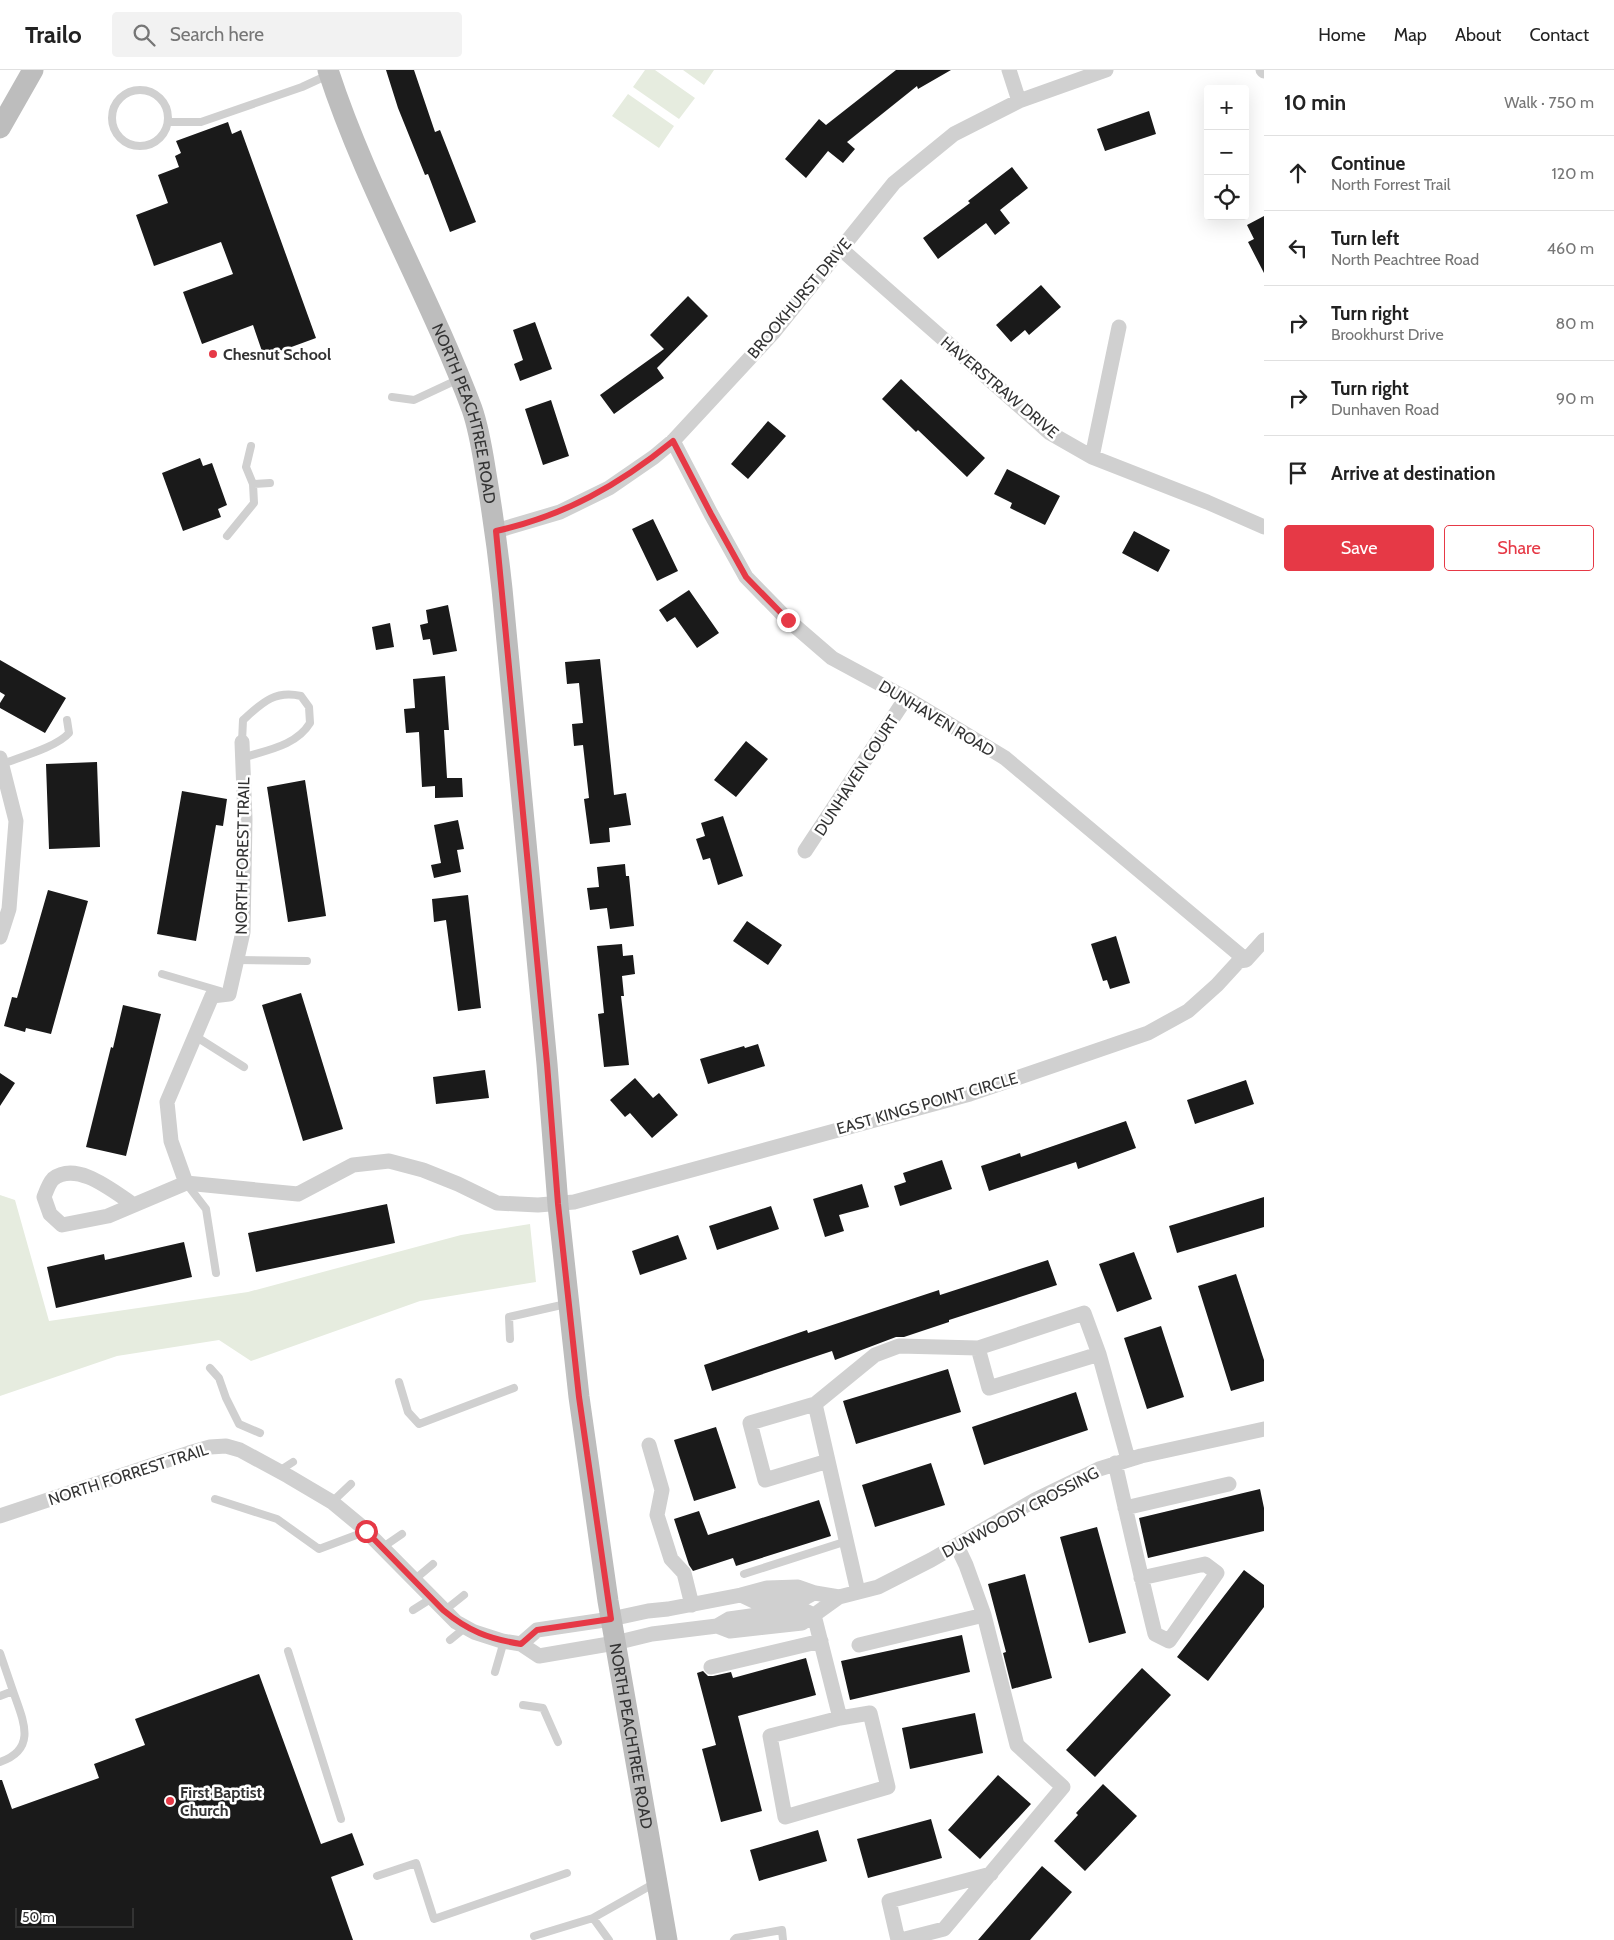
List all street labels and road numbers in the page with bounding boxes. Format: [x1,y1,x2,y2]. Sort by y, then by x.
street label: BROOKHURST DRIVE [744,234,855,362]
street label: NORTH PEACHTREE ROAD [428,321,500,505]
street label: HAVERSTRAW DRIVE [937,332,1063,442]
street label: DUNHAVEN ROAD [875,676,998,760]
street label: DUNHAVEN COURT [810,711,903,839]
street label: NORTH FOREST TRAIL [232,777,253,935]
street label: EAST KINGS POINT CIRCLE [834,1068,1020,1138]
street label: NORTH FORREST TRAIL [46,1440,210,1509]
street label: DUNWOODY CROSSING [939,1463,1102,1562]
street label: NORTH PEACHTREE ROAD [606,1642,657,1830]

